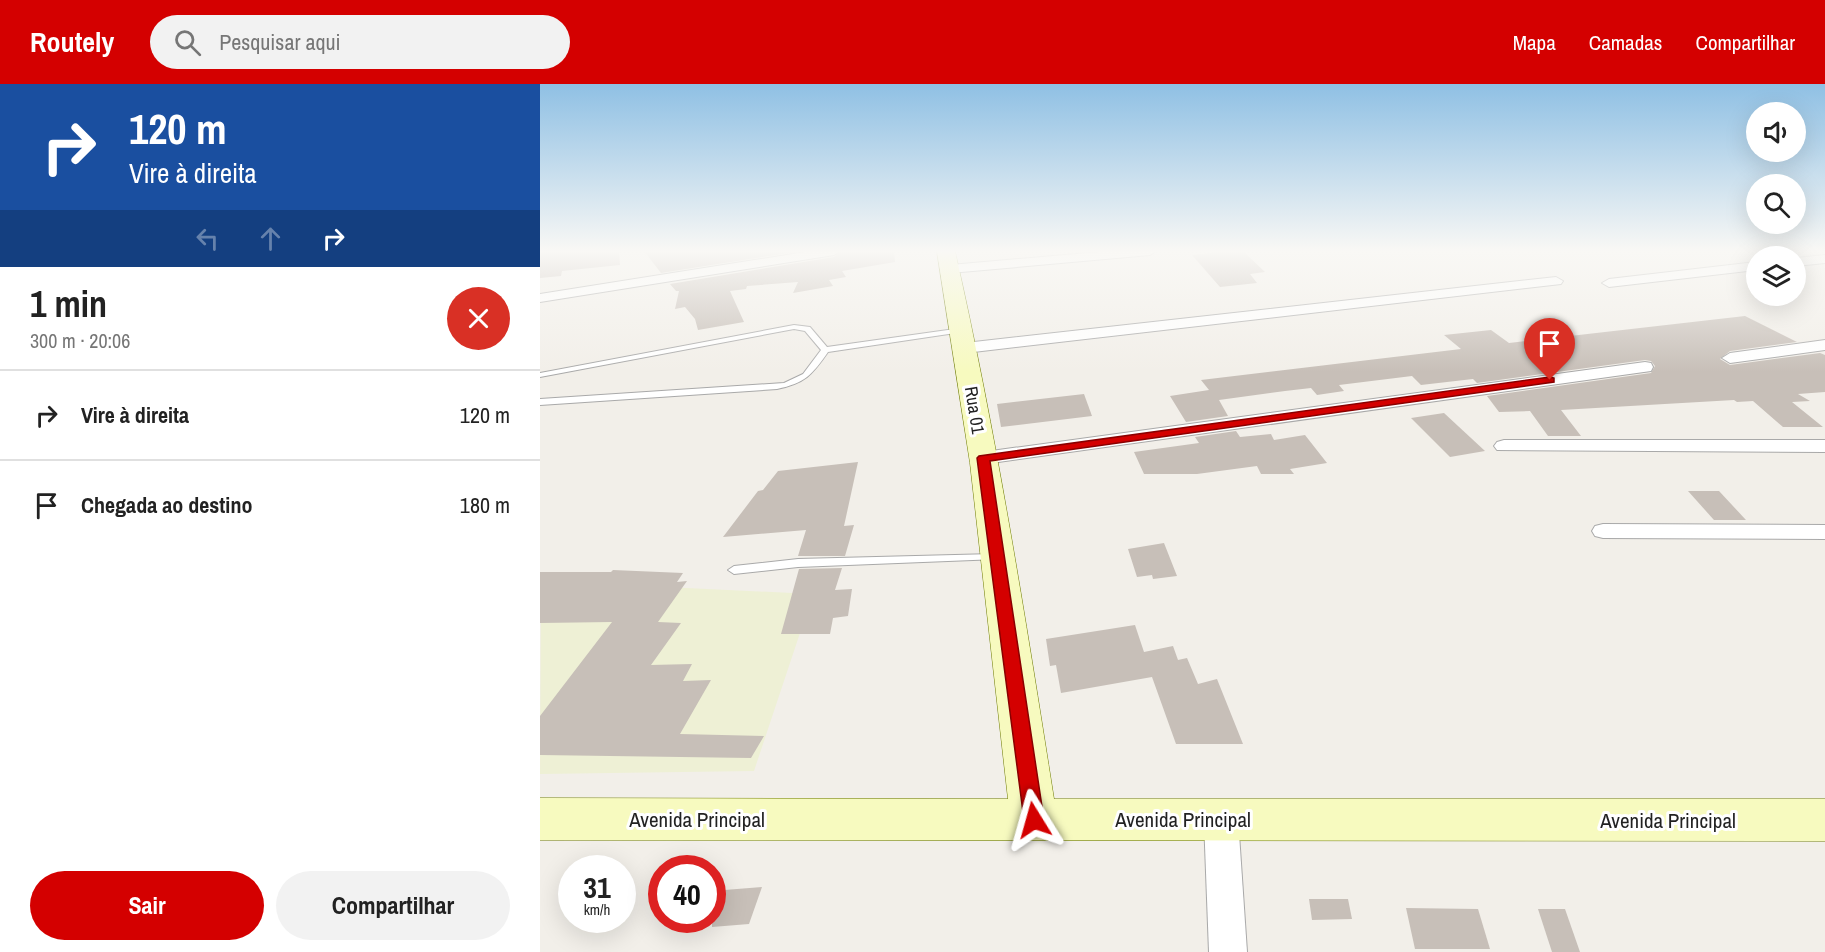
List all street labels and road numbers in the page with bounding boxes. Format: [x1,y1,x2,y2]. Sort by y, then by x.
street label: Rua 01 [959,385,991,436]
street label: Avenida Principal [628,805,765,834]
street label: Avenida Principal [1114,805,1251,834]
street label: Avenida Principal [1599,806,1736,835]

